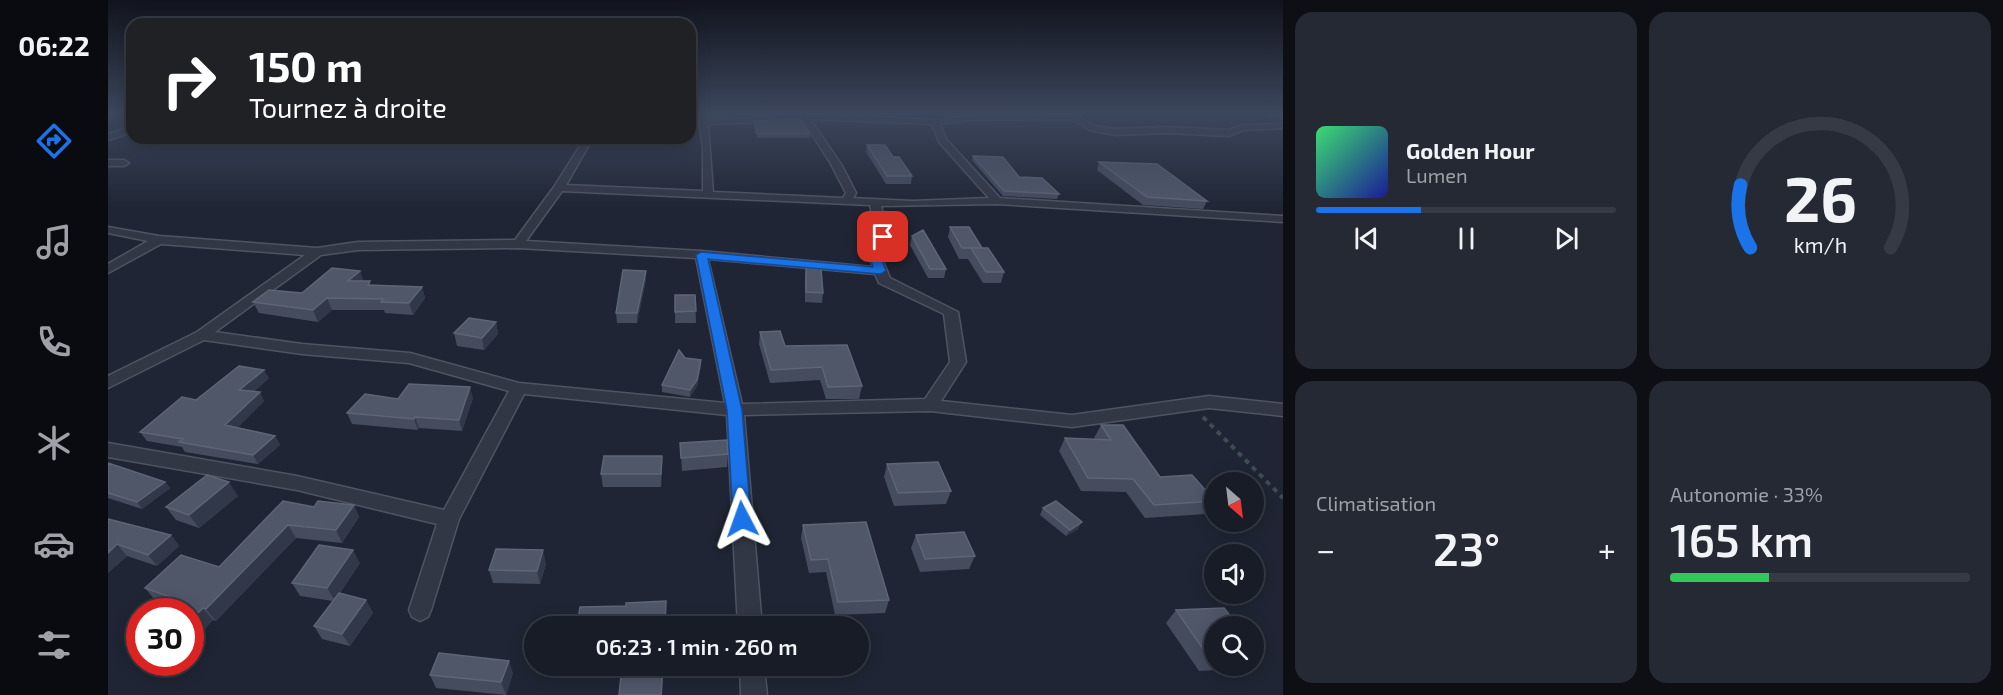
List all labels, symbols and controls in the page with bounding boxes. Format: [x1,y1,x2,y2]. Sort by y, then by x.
text: 06:22 [18,29,90,61]
text: 150 m [249,40,363,90]
icon: right [150,42,228,120]
text: Tournez à droite [249,91,447,123]
icon: directions [33,120,75,162]
text: Golden Hour [1406,137,1535,163]
text: 26 [1783,160,1857,235]
text: Lumen [1406,163,1468,187]
pin [857,211,908,262]
icon: arrive [866,220,899,253]
icon: music [33,221,75,263]
icon: previous [1350,222,1383,255]
icon: pause [1450,222,1483,255]
icon: next [1550,222,1583,255]
text: km/h [1793,232,1847,257]
icon: phone [33,321,75,363]
icon: climate [33,422,75,464]
north arrow [1204,472,1264,532]
map controls [1204,472,1264,676]
text: Autonomie · 33% [1670,482,1823,506]
position arrow [710,487,774,551]
text: Climatisation [1316,491,1436,515]
text: 165 km [1670,512,1813,566]
text: 23° [1433,521,1500,575]
icon: car [33,523,75,565]
text: − [1316,529,1335,569]
text: + [1598,529,1616,569]
button: sound [1204,544,1264,604]
speed limit sign: 30 [126,598,204,676]
button: search [1204,616,1264,676]
icon: filters [33,624,75,666]
text: 06:23 · 1 min · 260 m [595,633,798,659]

